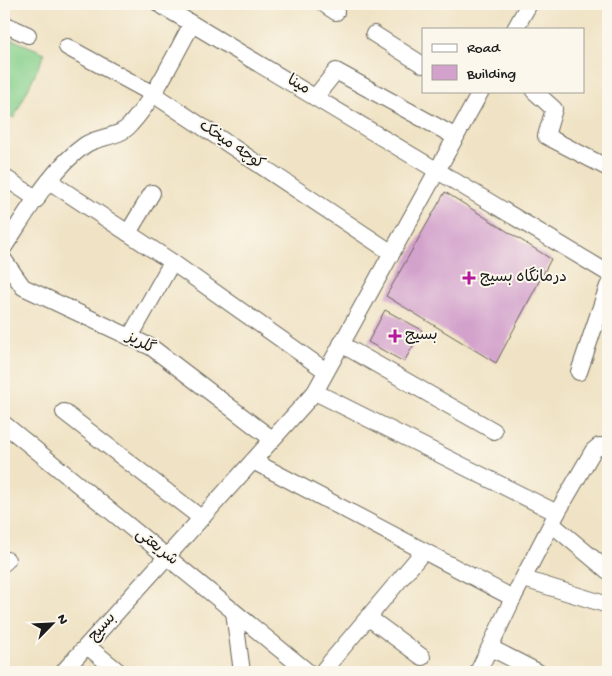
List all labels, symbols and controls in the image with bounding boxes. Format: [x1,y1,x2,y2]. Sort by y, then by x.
legend [422,28,584,92]
text: Road [467,40,501,58]
text: Building [466,66,516,84]
street label: مینا [283,72,313,100]
street label: کوچه میخک [195,117,268,175]
place label: درمانگاه بسیج [480,266,567,288]
marker: درمانگاه بسیج [462,271,476,285]
street label: گلریز [120,325,159,360]
place label: بسیج [405,327,438,346]
marker: بسیج [389,330,401,342]
street label: شریعتی [131,525,181,571]
north arrow [28,598,78,648]
street label: بسیج [85,610,121,646]
text: N [52,612,71,627]

